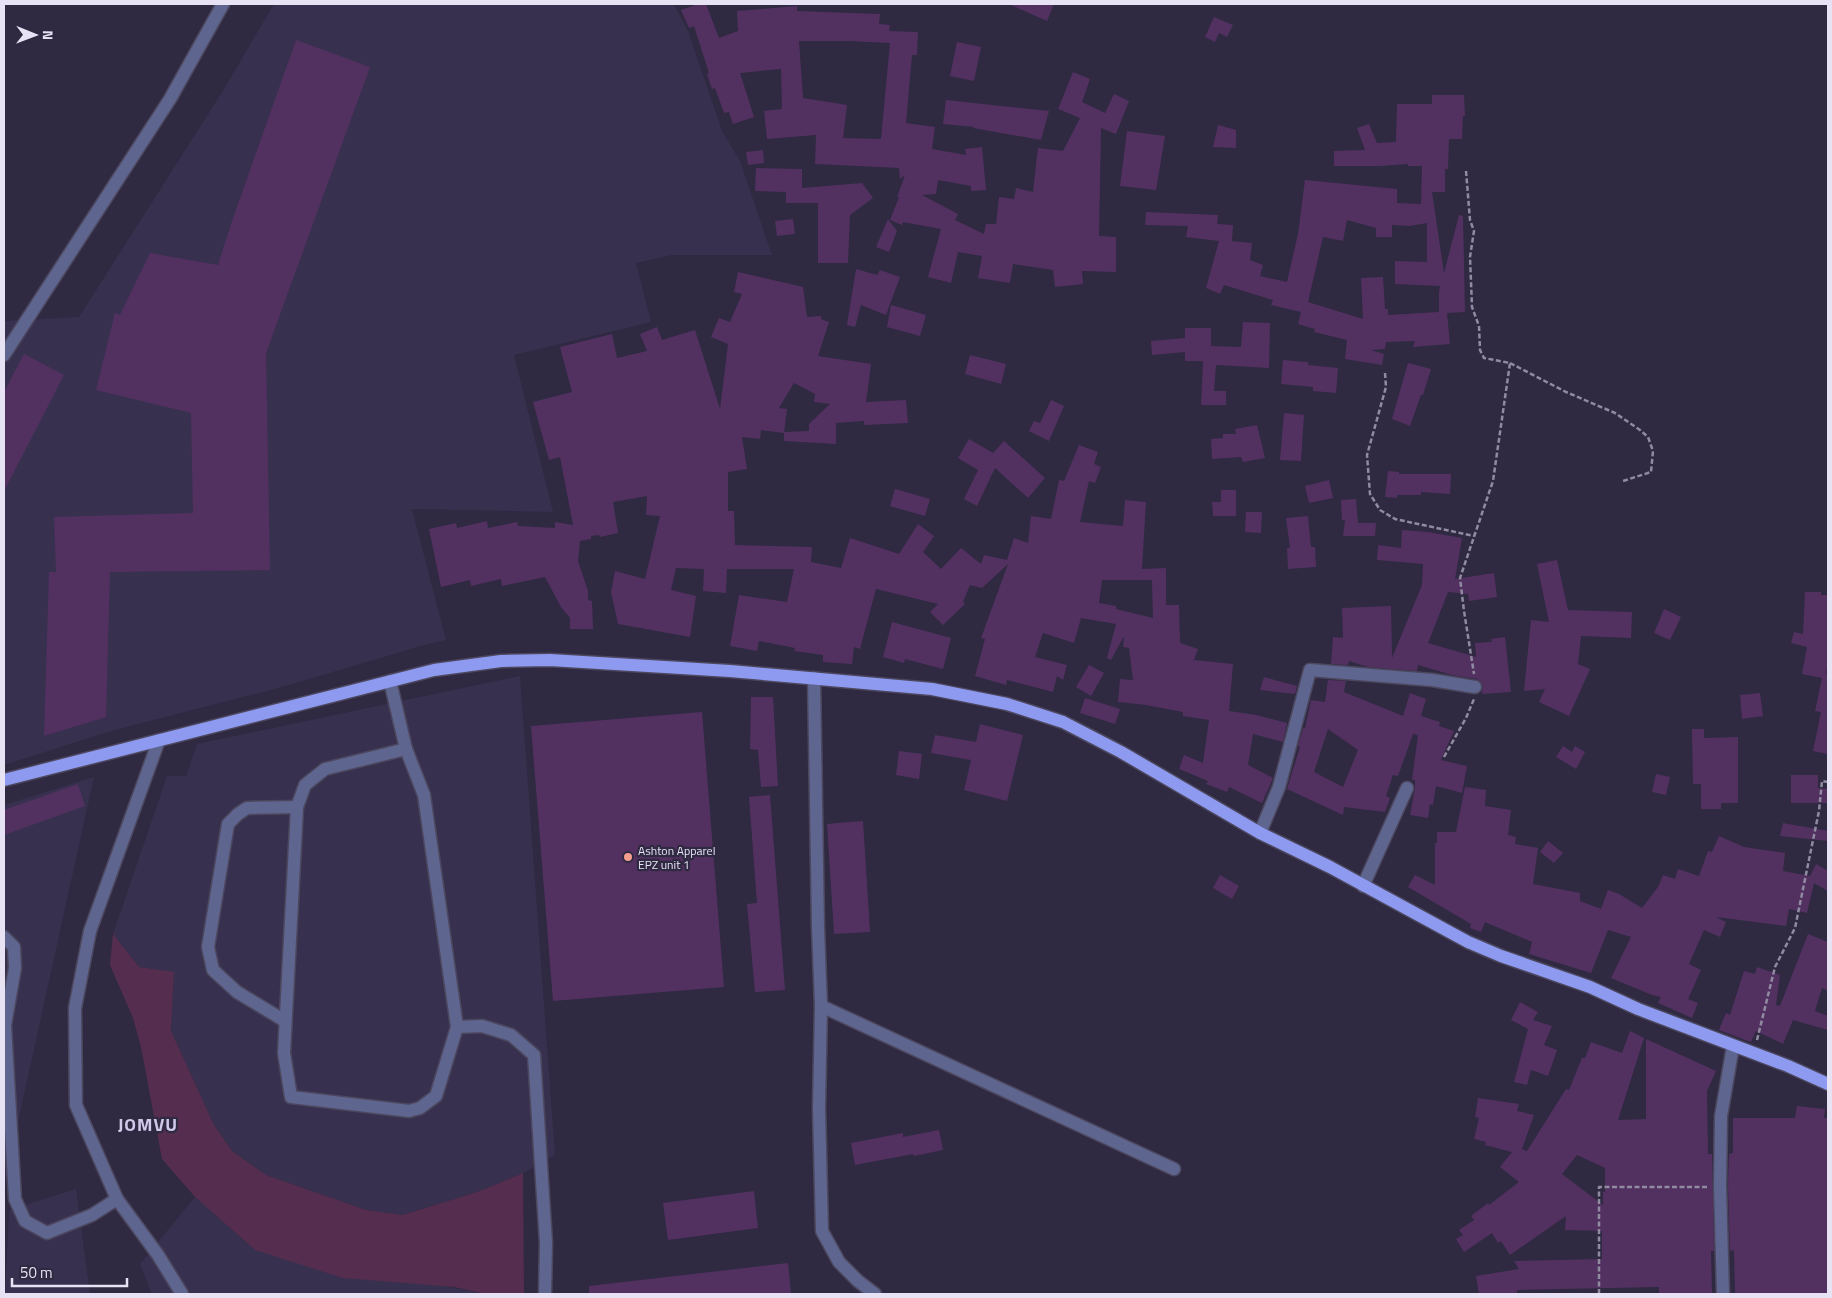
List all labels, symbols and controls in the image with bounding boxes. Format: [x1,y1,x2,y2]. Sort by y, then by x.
north arrow [10,10,60,60]
text: N [38,30,59,40]
place label: Ashton Apparel EPZ unit 1 [638,841,715,874]
marker: Ashton Apparel EPZ unit 1 [622,851,634,863]
district label: JOMVU [118,1111,178,1138]
scale bar [12,1256,128,1288]
text: 50 m [20,1261,53,1284]

